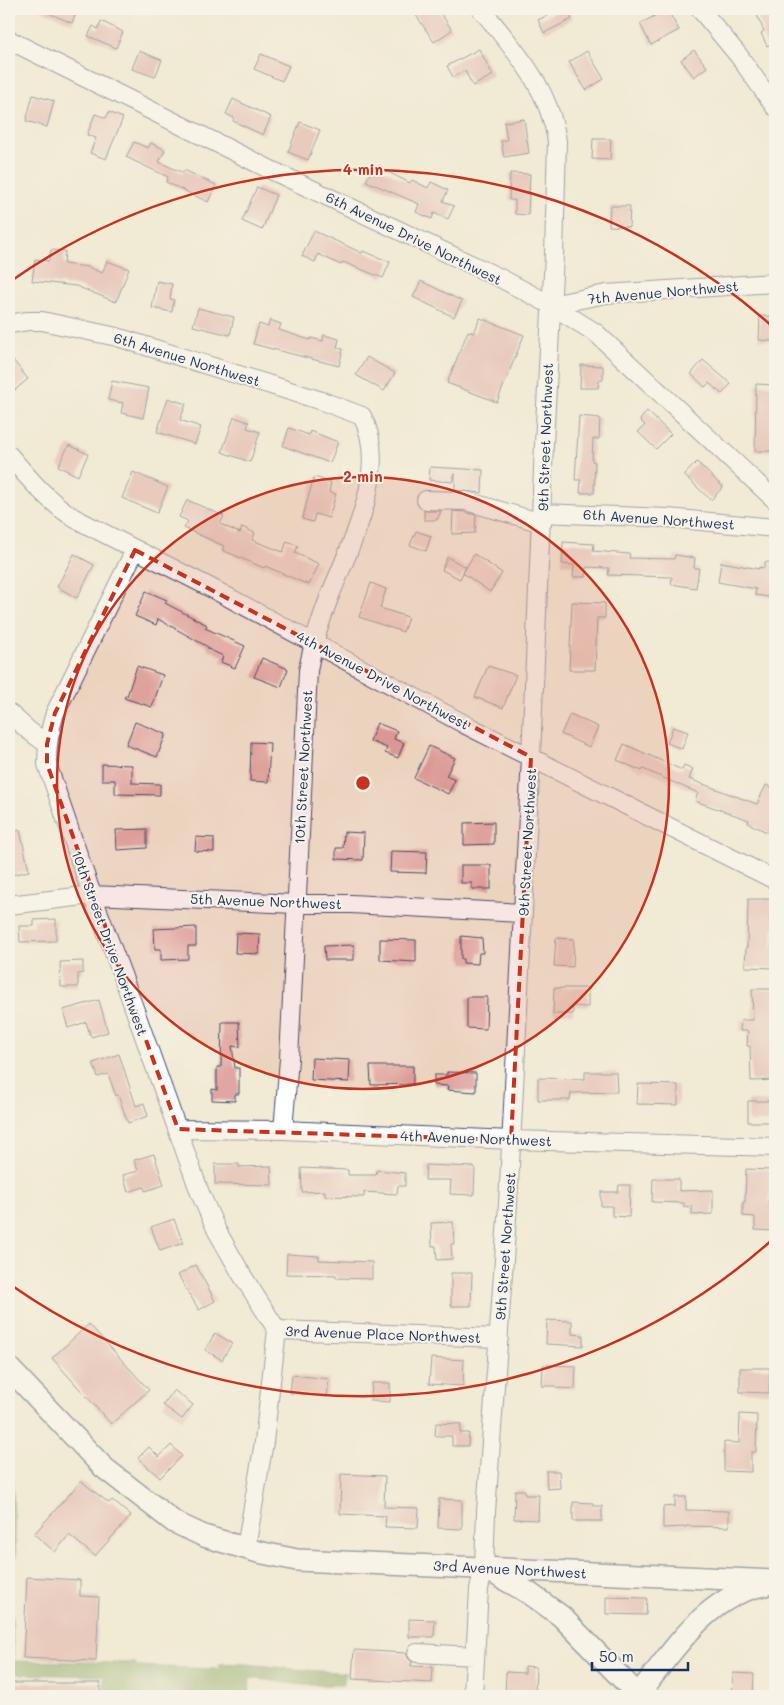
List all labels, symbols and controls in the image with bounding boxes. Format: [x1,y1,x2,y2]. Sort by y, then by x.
text: 4 min [343,159,383,179]
street label: 6th Avenue Drive Northwest [323,187,505,289]
street label: 7th Avenue Northwest [587,276,739,308]
street label: 6th Avenue Northwest [111,328,263,390]
street label: 9th Street Northwest [533,363,557,511]
text: 2 min [343,466,383,486]
street label: 6th Avenue Northwest [582,504,736,534]
street label: 4th Avenue Drive Northwest [293,626,473,734]
street label: 10th Street Northwest [289,689,317,845]
street label: 9th Street Northwest [514,768,540,916]
centre of rings [354,774,372,792]
street label: 10th Street Drive Northwest [68,848,152,1038]
street label: 5th Avenue Northwest [190,889,342,913]
street label: 4th Avenue Northwest [400,1126,552,1150]
street label: 9th Street Northwest [490,1171,520,1321]
street label: 3rd Avenue Place Northwest [285,1321,481,1347]
street label: 3rd Avenue Northwest [433,1555,587,1583]
scale bar [592,1640,688,1672]
text: 50 m [599,1646,634,1666]

